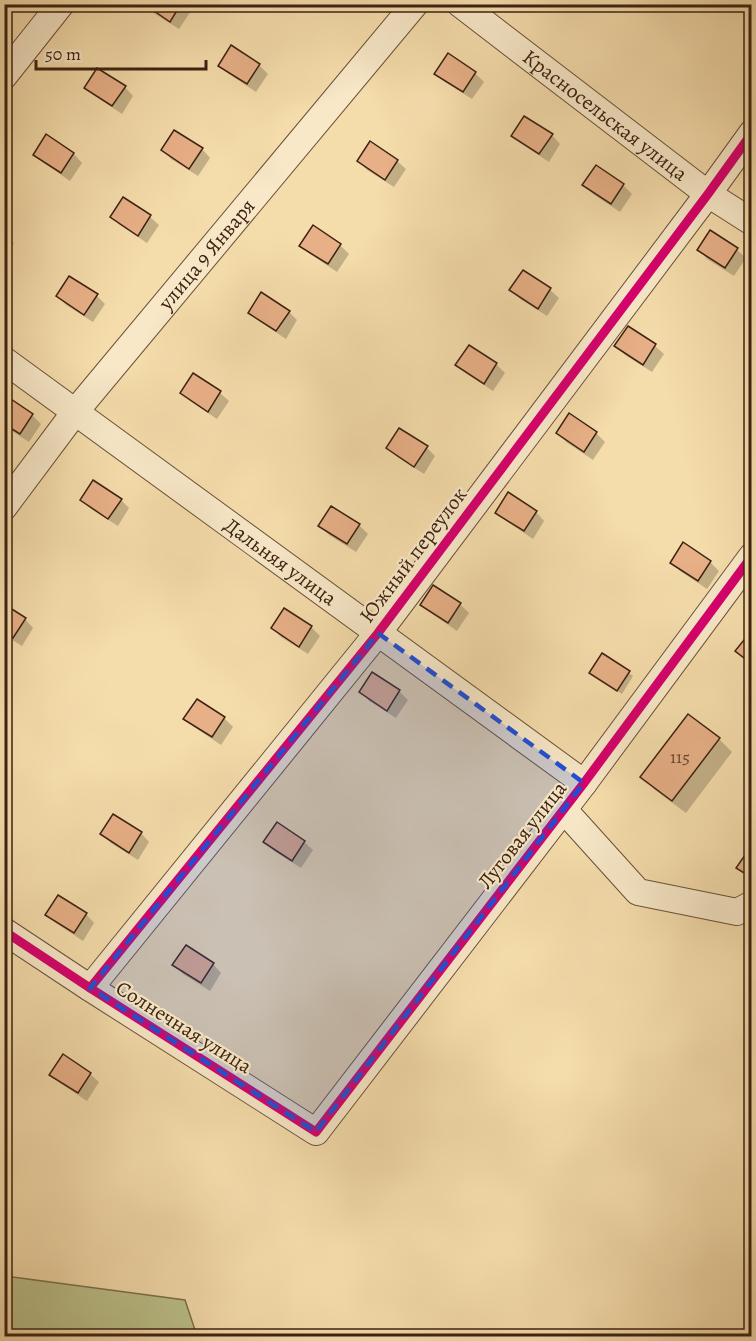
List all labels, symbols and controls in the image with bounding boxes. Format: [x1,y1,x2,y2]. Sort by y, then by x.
scale bar [36,33,206,71]
text: 50 m [45,42,81,66]
street label: Красносельская улица [517,43,694,188]
street label: улица 9 Января [151,193,261,317]
street label: Южный переулок [353,481,473,629]
street label: Дальняя улица [218,511,343,612]
house number: 115 [670,745,690,769]
street label: Луговая улица [471,775,573,895]
street label: Солнечная улица [111,974,258,1080]

